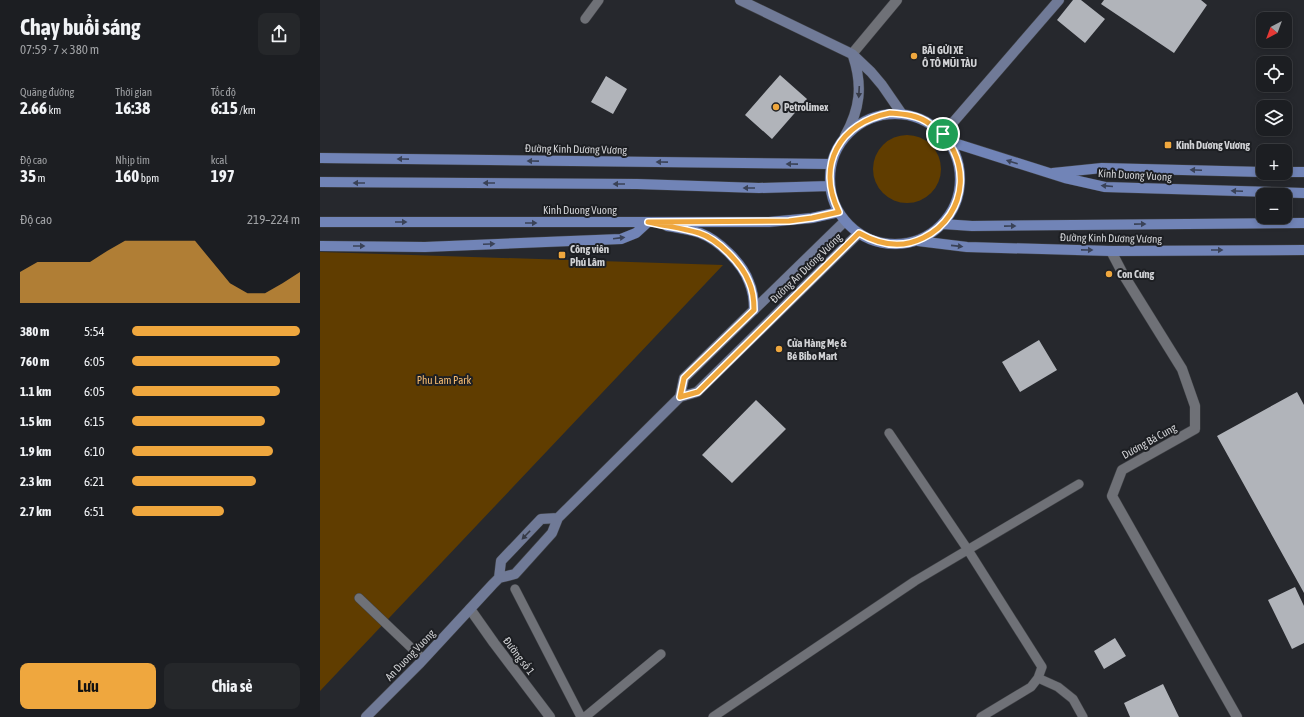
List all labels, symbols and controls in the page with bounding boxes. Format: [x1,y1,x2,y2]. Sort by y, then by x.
north arrow [1256,12,1292,48]
map controls [1256,12,1292,224]
button: share [258,13,300,55]
text: Chạy buổi sáng [20,14,140,40]
text: 07:59 · 7 × 380 m [20,42,99,57]
place label: BÃI GỬI XE Ô TÔ MŨI TÀU [922,44,977,69]
marker: BÃI GỬI XE Ô TÔ MŨI TÀU [909,51,919,61]
button: locate [1256,56,1292,92]
text: Quãng đường [20,86,74,98]
text: Thời gian [115,86,152,98]
text: Tốc độ [211,86,236,98]
one-way arrow [855,86,862,99]
text: 2.66 [20,98,47,118]
text: 16:38 [115,98,150,118]
text: 6:15 [211,98,238,118]
button: layers [1256,100,1292,136]
place label: Petrolimex [784,101,829,113]
marker: Petrolimex [771,102,781,112]
text: km [47,104,61,116]
text: /km [238,104,256,116]
pin [926,117,960,151]
icon: arrive [932,123,954,145]
place label: Kinh Dương Vương [1176,139,1250,151]
marker: Kinh Dương Vương [1163,140,1173,150]
street label: Đường Kinh Dương Vương [525,142,628,156]
button: + [1256,144,1292,180]
text: Độ cao [20,154,47,166]
text: Nhịp tim [115,154,150,166]
text: kcal [211,154,227,166]
one-way arrow [396,156,409,162]
one-way arrow [527,157,539,164]
one-way arrow [1006,158,1018,164]
one-way arrow [655,159,668,165]
one-way arrow [785,161,798,167]
text: 35 [20,166,36,186]
text: 160 [115,166,139,186]
text: 197 [211,166,235,186]
street label: Kinh Duong Vuong [1098,167,1173,183]
one-way arrow [1189,167,1202,173]
text: m [36,172,45,184]
text: bpm [139,172,159,184]
one-way arrow [352,180,365,186]
one-way arrow [482,180,495,186]
one-way arrow [612,181,625,187]
one-way arrow [1101,183,1113,190]
one-way arrow [742,185,755,191]
one-way arrow [1230,188,1243,194]
button: − [1256,188,1292,224]
street label: Kinh Duong Vuong [543,204,617,216]
text: Độ cao [20,212,52,227]
text: 219–224 m [247,212,300,227]
one-way arrow [395,219,408,225]
one-way arrow [525,220,538,226]
one-way arrow [1134,221,1147,227]
one-way arrow [1004,223,1017,229]
street label: Đường An Dương Vương [768,231,844,305]
street label: Đường Kinh Dương Vương [1060,231,1163,245]
one-way arrow [613,235,625,241]
one-way arrow [483,241,496,247]
one-way arrow [951,242,963,249]
one-way arrow [353,243,366,249]
place label: Công viên Phú Lâm [570,243,609,268]
one-way arrow [1081,247,1094,253]
one-way arrow [1211,247,1224,253]
marker: Công viên Phú Lâm [557,250,567,260]
place label: Con Cưng [1117,268,1155,280]
marker: Con Cưng [1104,269,1114,279]
text: 380 m [20,324,49,339]
text: 5:54 [84,324,105,339]
place label: Cửa Hàng Mẹ & Bé Bibo Mart [787,337,847,362]
marker: Cửa Hàng Mẹ & Bé Bibo Mart [774,344,784,354]
text: 760 m [20,354,49,369]
text: 6:05 [84,354,105,369]
park label: Phu Lam Park [417,374,472,386]
text: 1.1 km [20,384,51,399]
text: 6:05 [84,384,105,399]
text: 1.5 km [20,414,51,429]
text: 6:15 [84,414,105,429]
street label: Dương Bá Cung [1120,421,1179,461]
text: 1.9 km [20,444,51,459]
text: 6:10 [84,444,105,459]
text: 2.3 km [20,474,51,489]
text: 6:21 [84,474,105,489]
text: 2.7 km [20,504,51,519]
text: 6:51 [84,504,105,519]
one-way arrow [521,530,531,540]
street label: An Duong Vuong [383,627,437,683]
street label: Đường số 1 [501,635,537,677]
button: Lưu [20,663,156,709]
button: Chia sẻ [164,663,300,709]

